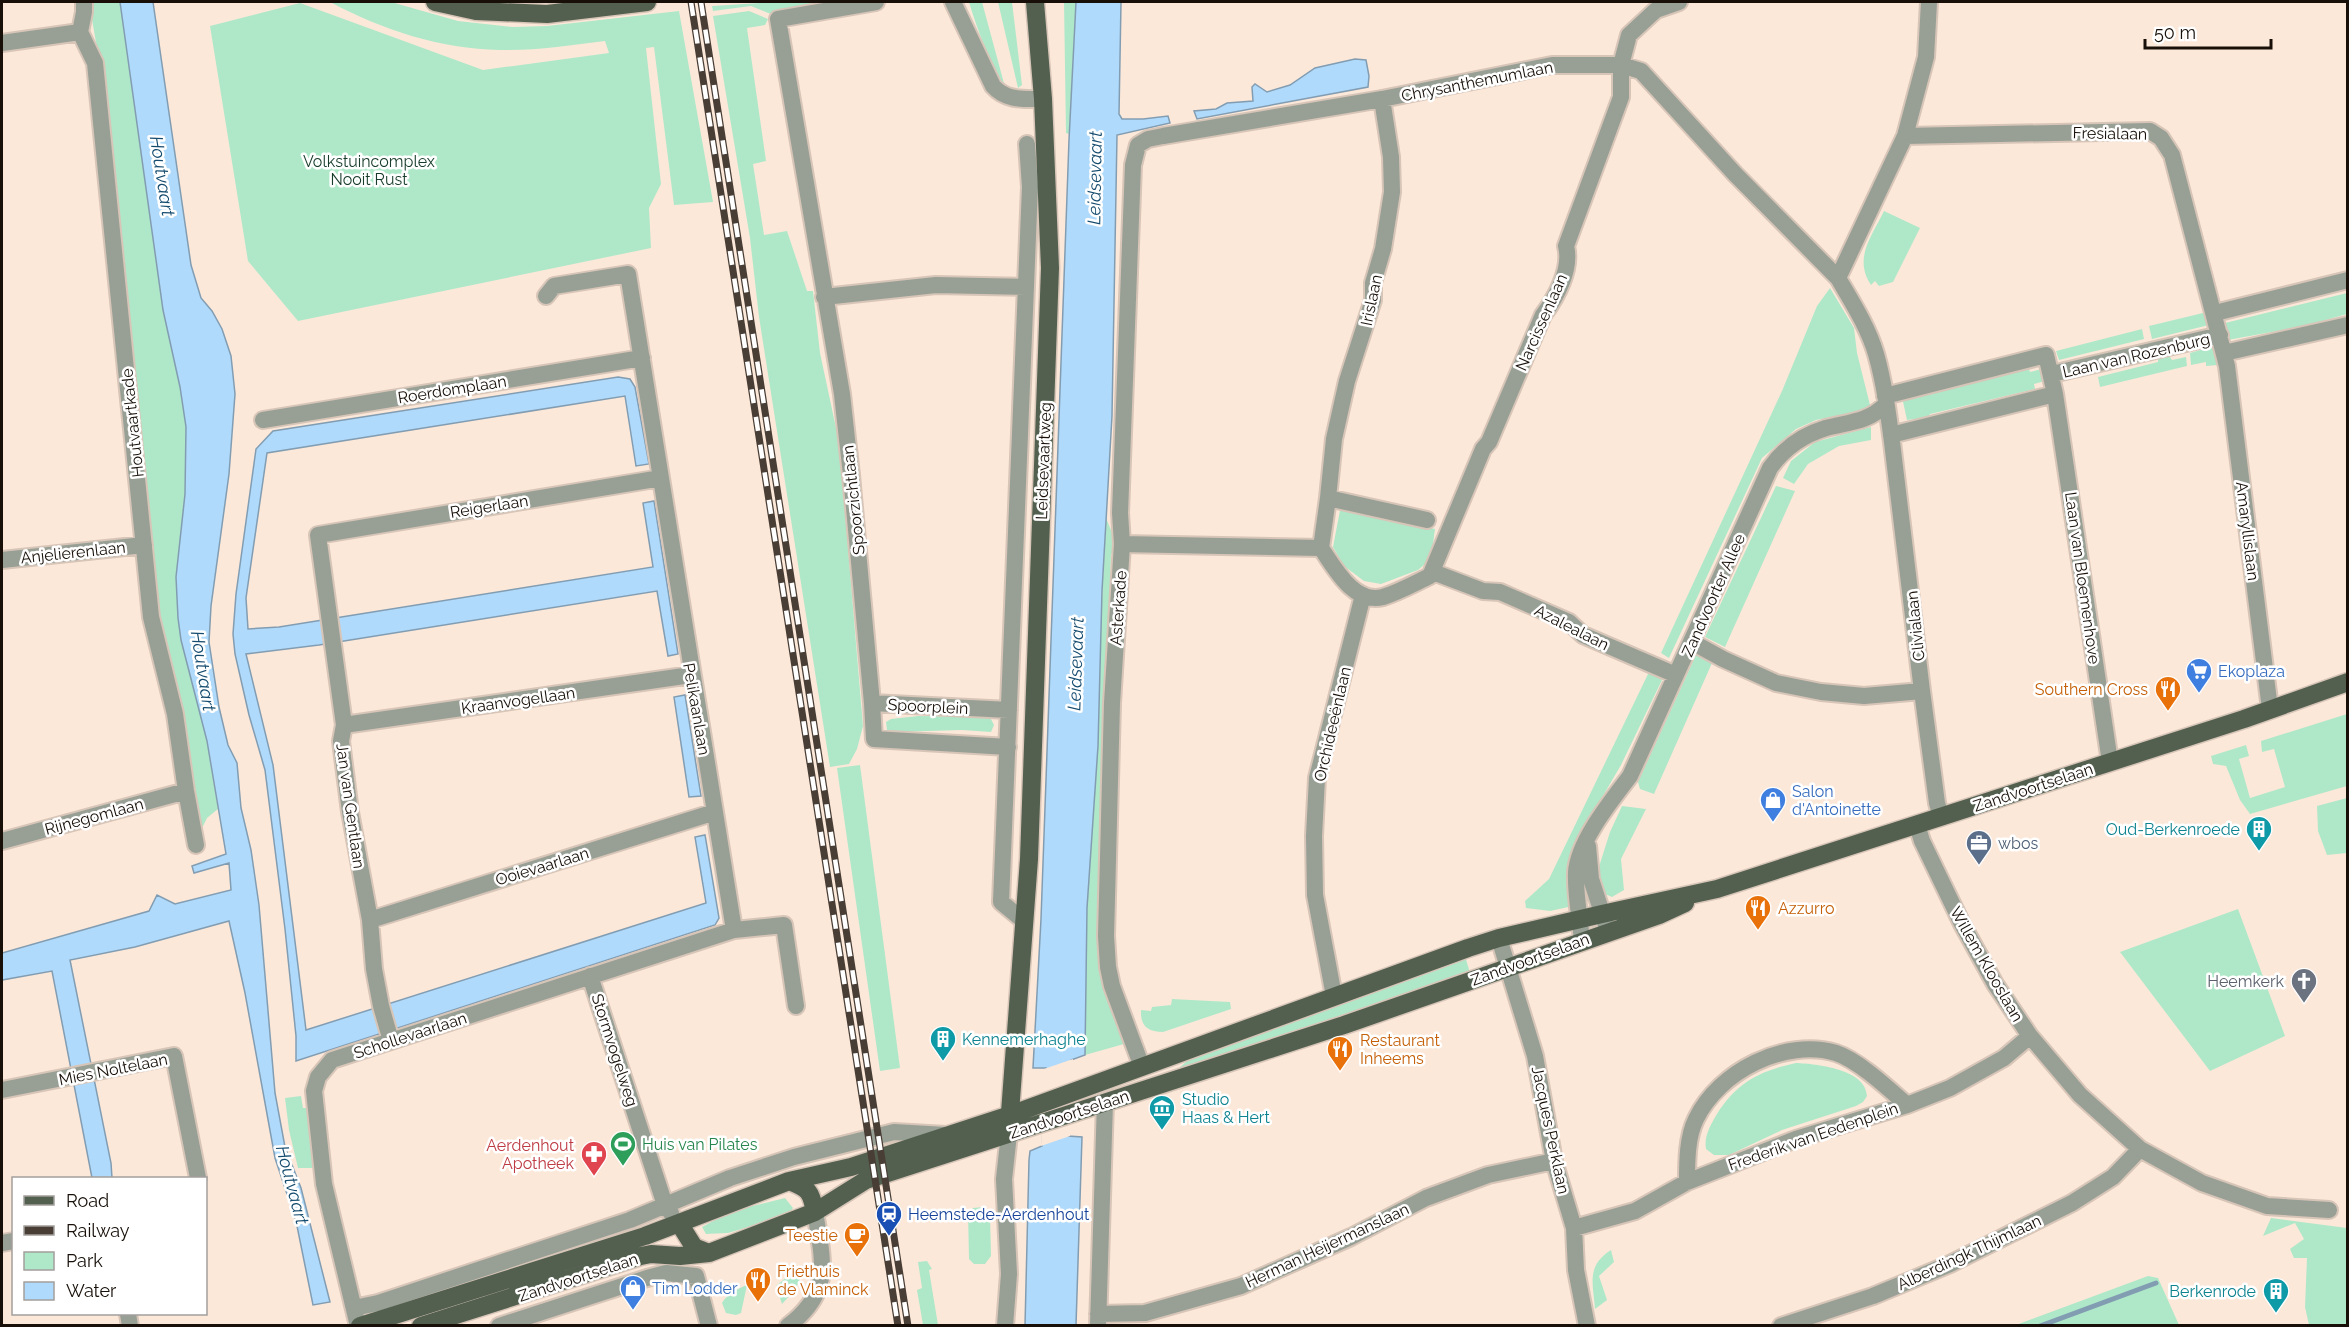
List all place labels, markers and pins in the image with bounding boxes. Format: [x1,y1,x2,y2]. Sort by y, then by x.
supermarket icon: Ekoplaza [2184,656,2214,694]
place label: Ekoplaza [2218,662,2285,681]
restaurant icon: Southern Cross [2153,674,2183,712]
place label: Southern Cross [2035,680,2148,699]
place label: Salon d'Antoinette [1792,782,1881,819]
shop icon: Salon d'Antoinette [1758,785,1788,823]
building icon: Oud-Berkenroede [2244,814,2274,852]
place label: Oud-Berkenroede [2106,820,2240,839]
office icon: wbos [1964,828,1994,866]
place label: wbos [1998,834,2038,853]
restaurant icon: Azzurro [1743,893,1773,931]
place label: Azzurro [1778,899,1835,918]
church icon: Heemkerk [2289,966,2319,1004]
place label: Heemkerk [2207,972,2285,991]
building icon: Kennemerhaghe [928,1024,958,1062]
place label: Kennemerhaghe [962,1030,1086,1049]
place label: Restaurant Inheems [1360,1031,1440,1068]
restaurant icon: Restaurant Inheems [1325,1034,1355,1072]
place label: Studio Haas & Hert [1182,1090,1270,1127]
museum icon: Studio Haas & Hert [1147,1093,1177,1131]
sports icon: Huis van Pilates [608,1129,638,1167]
place label: Huis van Pilates [642,1135,758,1154]
place label: Aerdenhout Apotheek [486,1136,575,1173]
pharmacy icon: Aerdenhout Apotheek [579,1139,609,1177]
station icon: Heemstede-Aerdenhout [874,1199,904,1237]
place label: Heemstede-Aerdenhout [908,1205,1090,1224]
cafe icon: Teestie [842,1220,872,1258]
place label: Teestie [785,1226,838,1245]
place label: Friethuis de Vlaminck [777,1262,869,1299]
restaurant icon: Friethuis de Vlaminck [743,1265,773,1303]
shop icon: Tim Lodder [618,1273,648,1311]
building icon: Berkenrode [2261,1276,2291,1314]
place label: Tim Lodder [652,1279,738,1298]
place label: Berkenrode [2169,1282,2256,1301]

